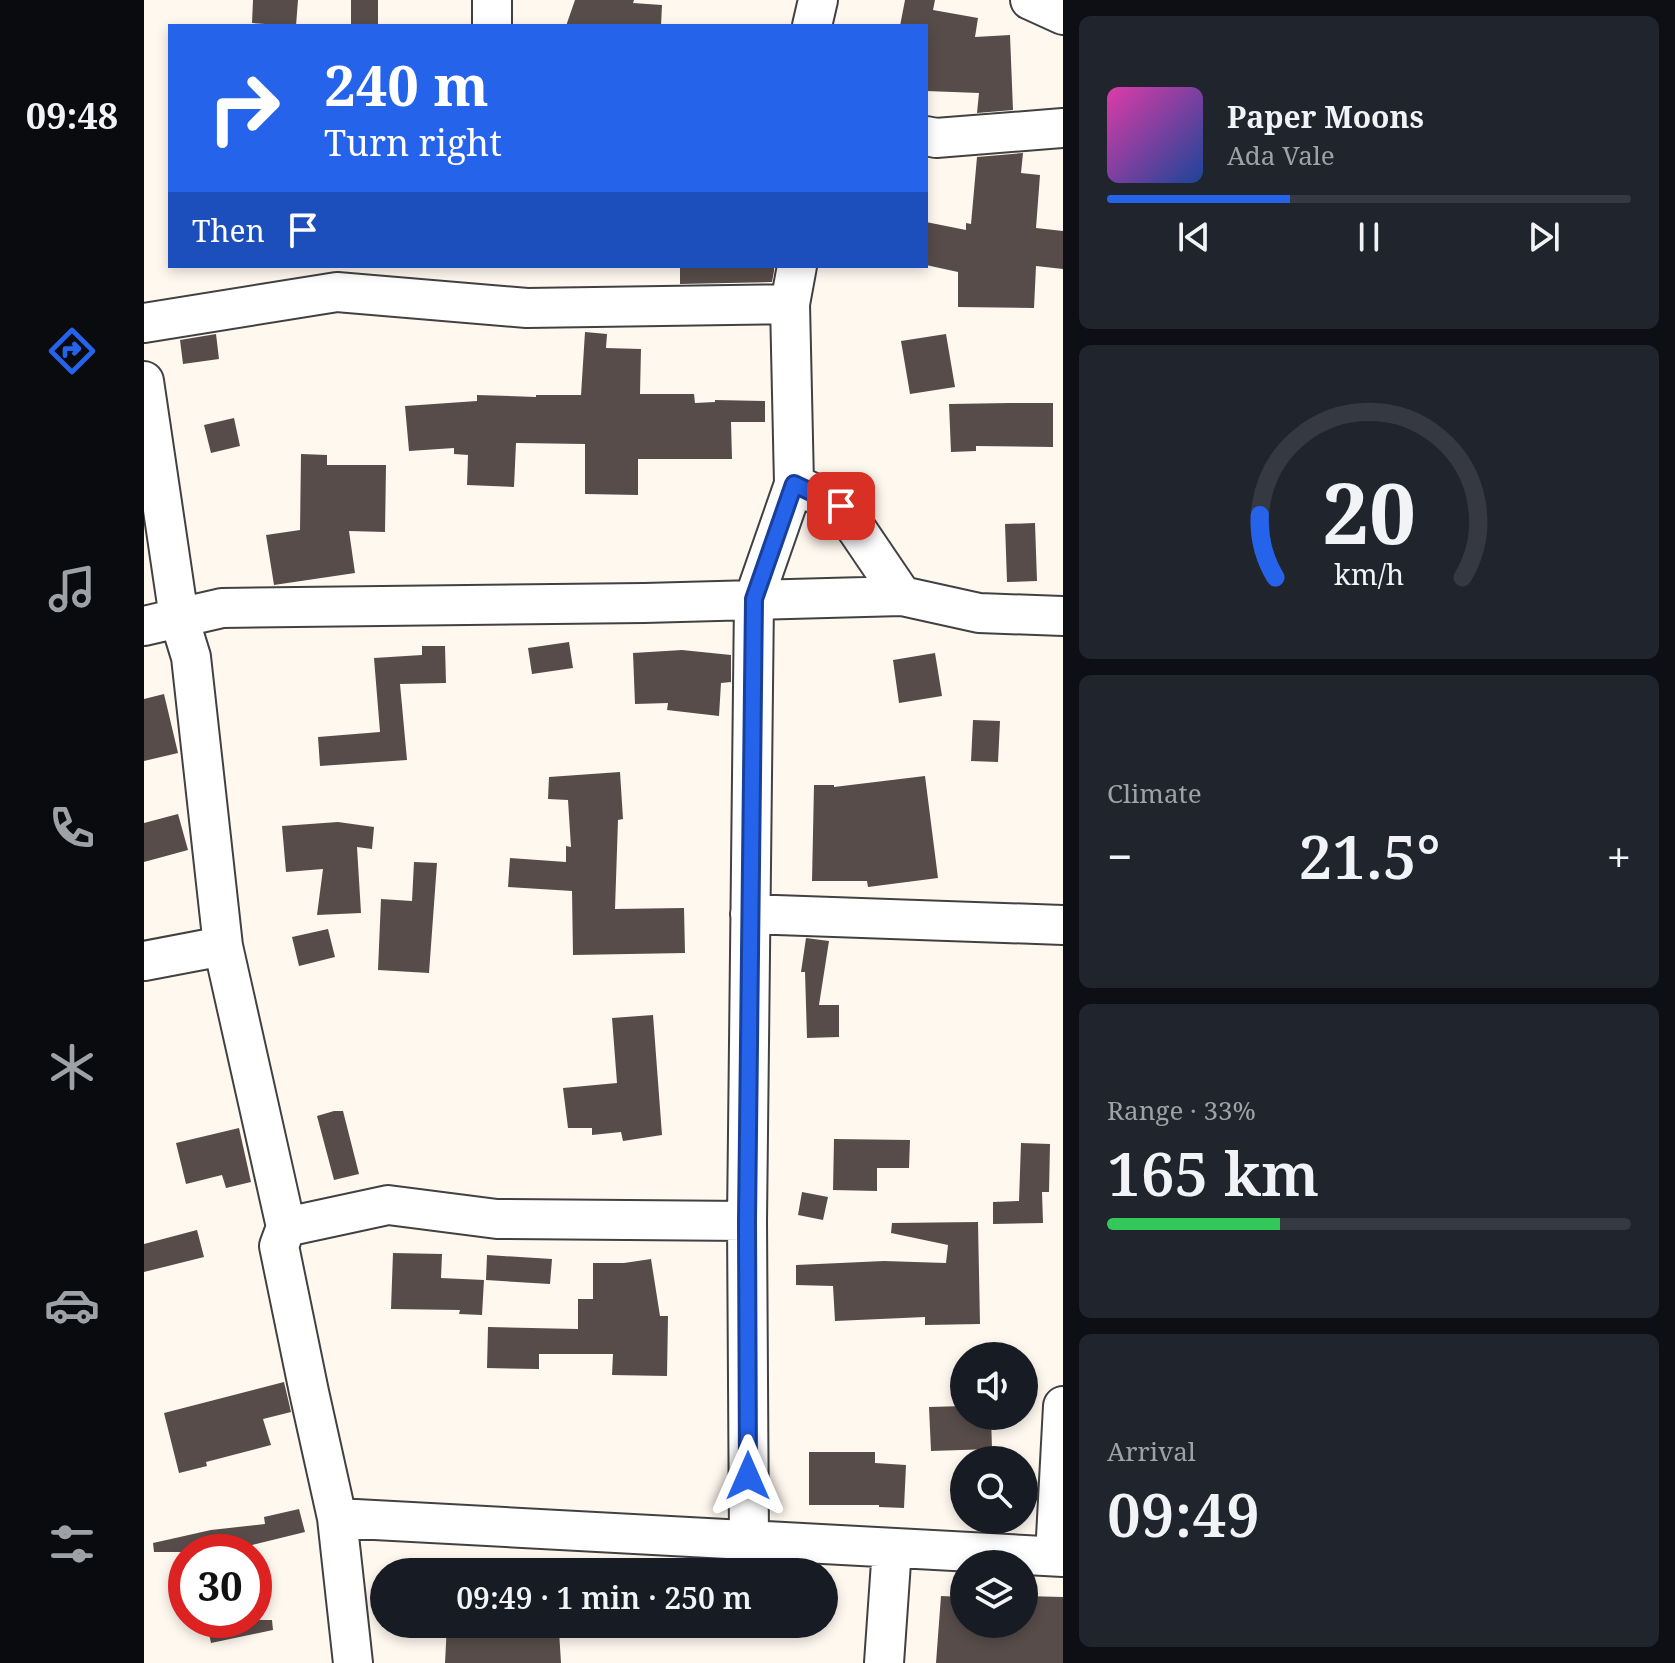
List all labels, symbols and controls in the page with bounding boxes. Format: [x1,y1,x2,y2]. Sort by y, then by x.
text: 240 m [324,46,489,122]
icon: right [192,56,296,160]
text: 09:48 [26,91,118,140]
text: Paper Moons [1227,96,1424,137]
text: Turn right [324,118,502,167]
text: Ada Vale [1227,137,1335,173]
icon: arrive [281,208,325,252]
text: Then [192,210,265,251]
icon: previous [1172,215,1216,259]
icon: pause [1347,215,1391,259]
icon: next [1522,215,1566,259]
icon: directions [44,323,100,379]
text: 20 [1322,455,1416,568]
pin [807,472,875,540]
icon: arrive [819,484,863,528]
text: km/h [1334,554,1404,593]
icon: music [44,561,100,617]
text: Climate [1107,775,1202,811]
icon: phone [44,800,100,856]
text: 21.5° [1298,815,1440,897]
text: − [1107,826,1132,886]
text: + [1606,826,1631,886]
icon: climate [44,1039,100,1095]
text: Range · 33% [1107,1092,1256,1128]
text: 165 km [1107,1132,1319,1214]
icon: car [44,1277,100,1333]
map controls [950,1342,1038,1638]
button: sound [950,1342,1038,1430]
text: Arrival [1107,1433,1196,1469]
position arrow [706,1434,790,1518]
button: search [950,1446,1038,1534]
text: 09:49 [1107,1473,1260,1555]
icon: filters [44,1516,100,1572]
speed limit sign: 30 [168,1534,272,1638]
button: layers [950,1550,1038,1638]
text: 09:49 · 1 min · 250 m [456,1577,752,1618]

